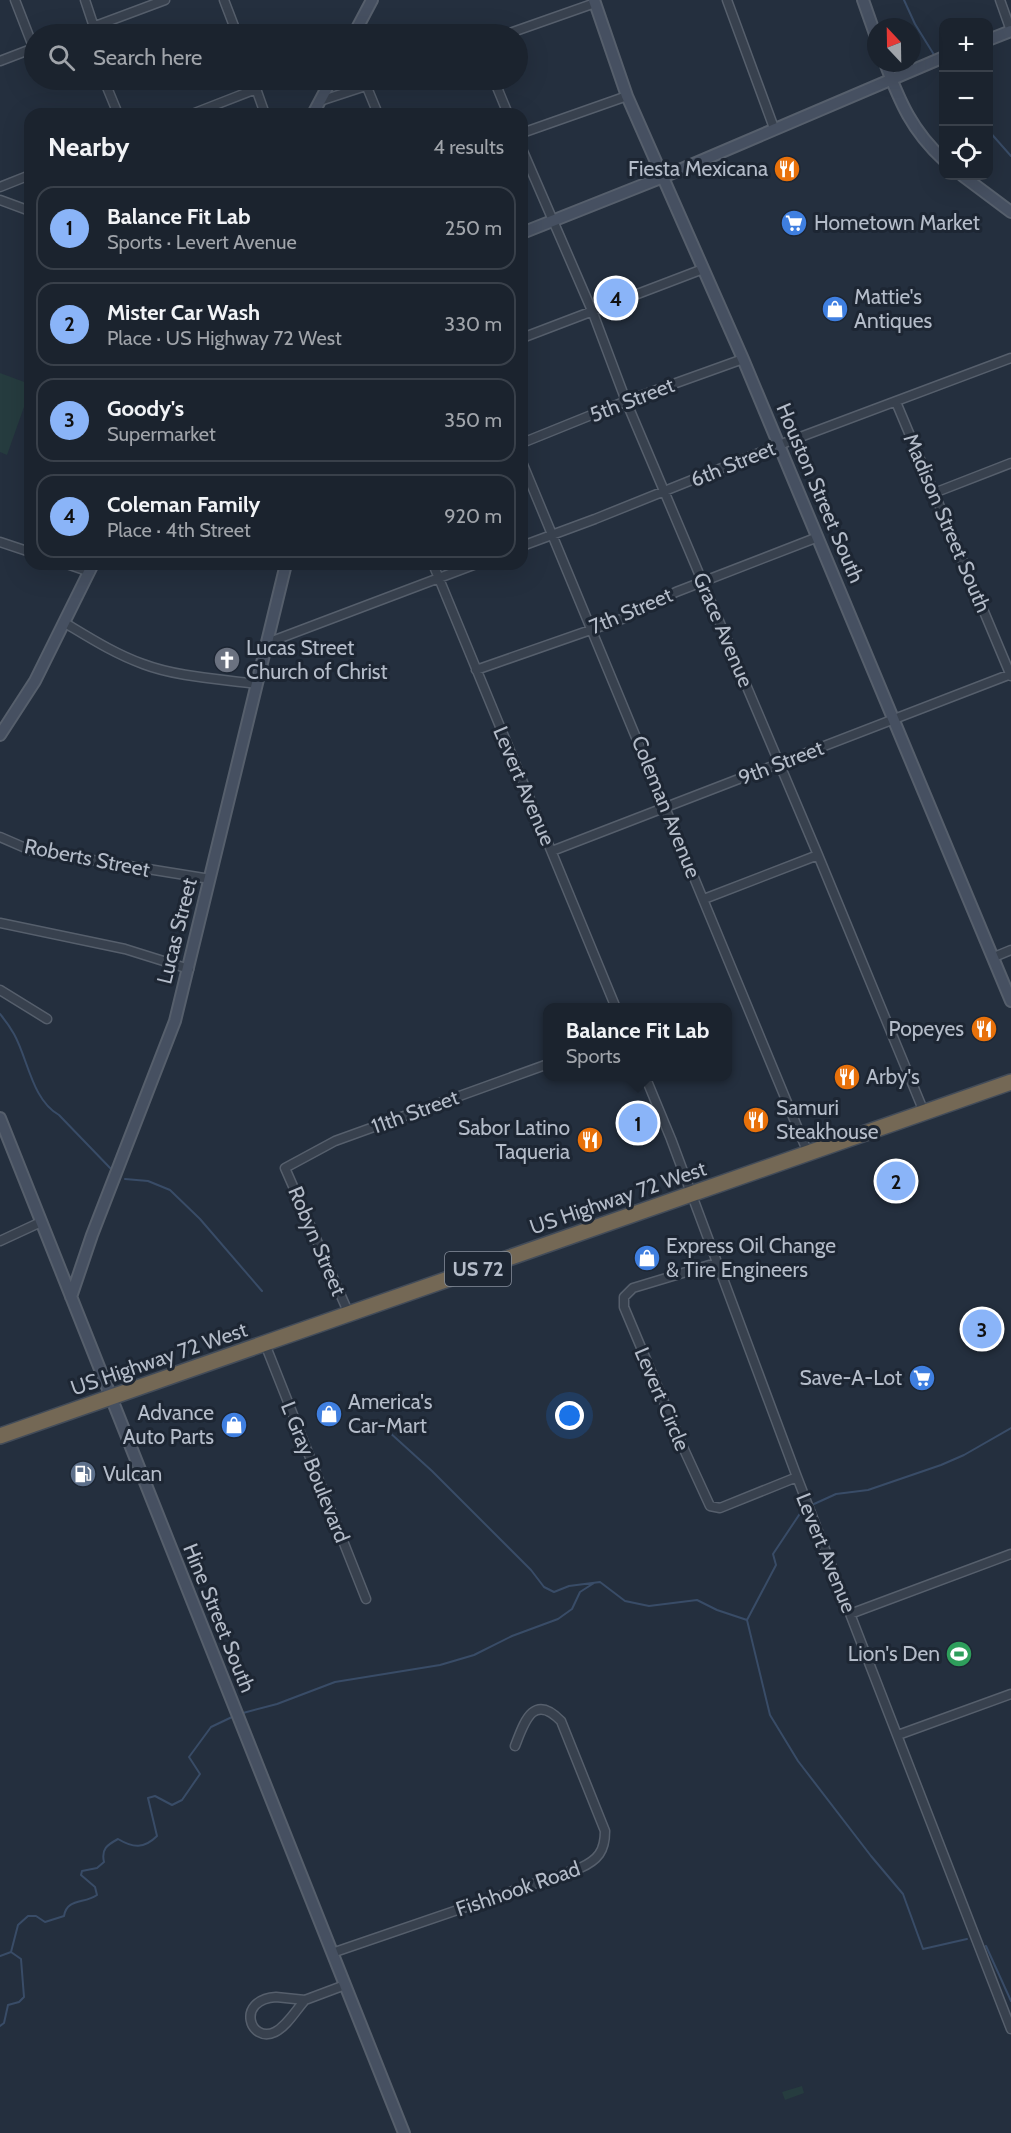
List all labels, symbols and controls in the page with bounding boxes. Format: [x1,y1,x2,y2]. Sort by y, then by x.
north arrow [867,18,921,72]
map controls [939,18,993,180]
button: + [939,18,993,72]
search box [24,24,528,90]
icon: search [45,41,78,74]
text: Search here [93,44,202,71]
button: − [939,72,993,126]
button: locate [939,126,993,180]
text: Nearby [48,131,129,163]
text: 4 results [433,135,504,159]
restaurant icon: Fiesta Mexicana [772,154,802,184]
place label: Fiesta Mexicana [628,156,768,181]
text: Balance Fit Lab [107,203,251,230]
supermarket icon: Hometown Market [779,208,809,238]
place label: Hometown Market [814,210,980,235]
text: 1 [66,216,73,240]
text: 250 m [445,216,502,240]
text: Sports · Levert Avenue [107,230,297,254]
pin: 4 [596,276,636,320]
place label: Mattie's Antiques [854,284,932,333]
shop icon: Mattie's Antiques [820,294,850,324]
text: Mister Car Wash [107,299,260,326]
text: 2 [64,312,75,336]
text: 330 m [444,312,502,336]
text: Place · US Highway 72 West [107,326,342,350]
street label: 5th Street [586,372,678,427]
text: Goody's [107,395,184,422]
street label: Houston Street South [771,399,870,586]
text: 3 [64,408,75,432]
text: 350 m [444,408,502,432]
text: Supermarket [107,422,216,446]
street label: Madison Street South [898,430,996,616]
street label: 6th Street [687,435,779,492]
text: Coleman Family [107,491,260,518]
text: 4 [63,504,76,528]
text: 920 m [444,504,502,528]
text: Place · 4th Street [107,518,251,542]
street label: Grace Avenue [688,569,759,691]
street label: 7th Street [586,582,676,639]
place label: Lucas Street Church of Christ [246,635,388,684]
church icon: Lucas Street Church of Christ [212,645,242,675]
street label: Levert Avenue [488,723,561,849]
street label: Coleman Avenue [627,732,706,882]
street label: 9th Street [735,735,827,790]
street label: Roberts Street [22,833,152,882]
street label: Lucas Street [151,875,202,986]
popup [543,1003,732,1081]
restaurant icon: Popeyes [969,1014,999,1044]
place label: Popeyes [889,1016,964,1041]
text: Balance Fit Lab [566,1017,709,1044]
text: Sports [566,1044,621,1068]
restaurant icon: Arby's [832,1062,862,1092]
place label: Arby's [866,1064,920,1089]
street label: 11th Street [368,1084,462,1139]
place label: Samuri Steakhouse [776,1095,879,1144]
pin: 1 [618,1100,658,1146]
restaurant icon: Samuri Steakhouse [741,1105,771,1135]
place label: Sabor Latino Taqueria [458,1115,570,1164]
restaurant icon: Sabor Latino Taqueria [575,1125,605,1155]
street label: US Highway 72 West [526,1156,709,1239]
pin: 2 [876,1158,916,1204]
street label: Robyn Street [283,1182,352,1299]
place label: Express Oil Change & Tire Engineers [666,1233,836,1282]
shop icon: Express Oil Change & Tire Engineers [632,1243,662,1273]
road number: US 72 [445,1252,511,1286]
pin: 3 [962,1306,1002,1352]
street label: US Highway 72 West [67,1317,250,1400]
street label: Levert Circle [629,1343,696,1454]
supermarket icon: Save-A-Lot [907,1363,937,1393]
place label: Save-A-Lot [800,1365,902,1390]
place label: America's Car-Mart [348,1389,433,1438]
street label: L Gray Boulevard [276,1398,355,1546]
shop icon: America's Car-Mart [314,1399,344,1429]
place label: Advance Auto Parts [123,1400,214,1449]
your location [555,1401,584,1430]
shop icon: Advance Auto Parts [219,1410,249,1440]
fuel station icon: Vulcan [68,1459,98,1489]
place label: Vulcan [103,1461,162,1486]
street label: Levert Avenue [791,1489,862,1617]
street label: Hine Street South [178,1540,261,1696]
sports icon: Lion's Den [944,1639,974,1669]
place label: Lion's Den [848,1641,940,1666]
street label: Fishhook Road [453,1856,583,1921]

